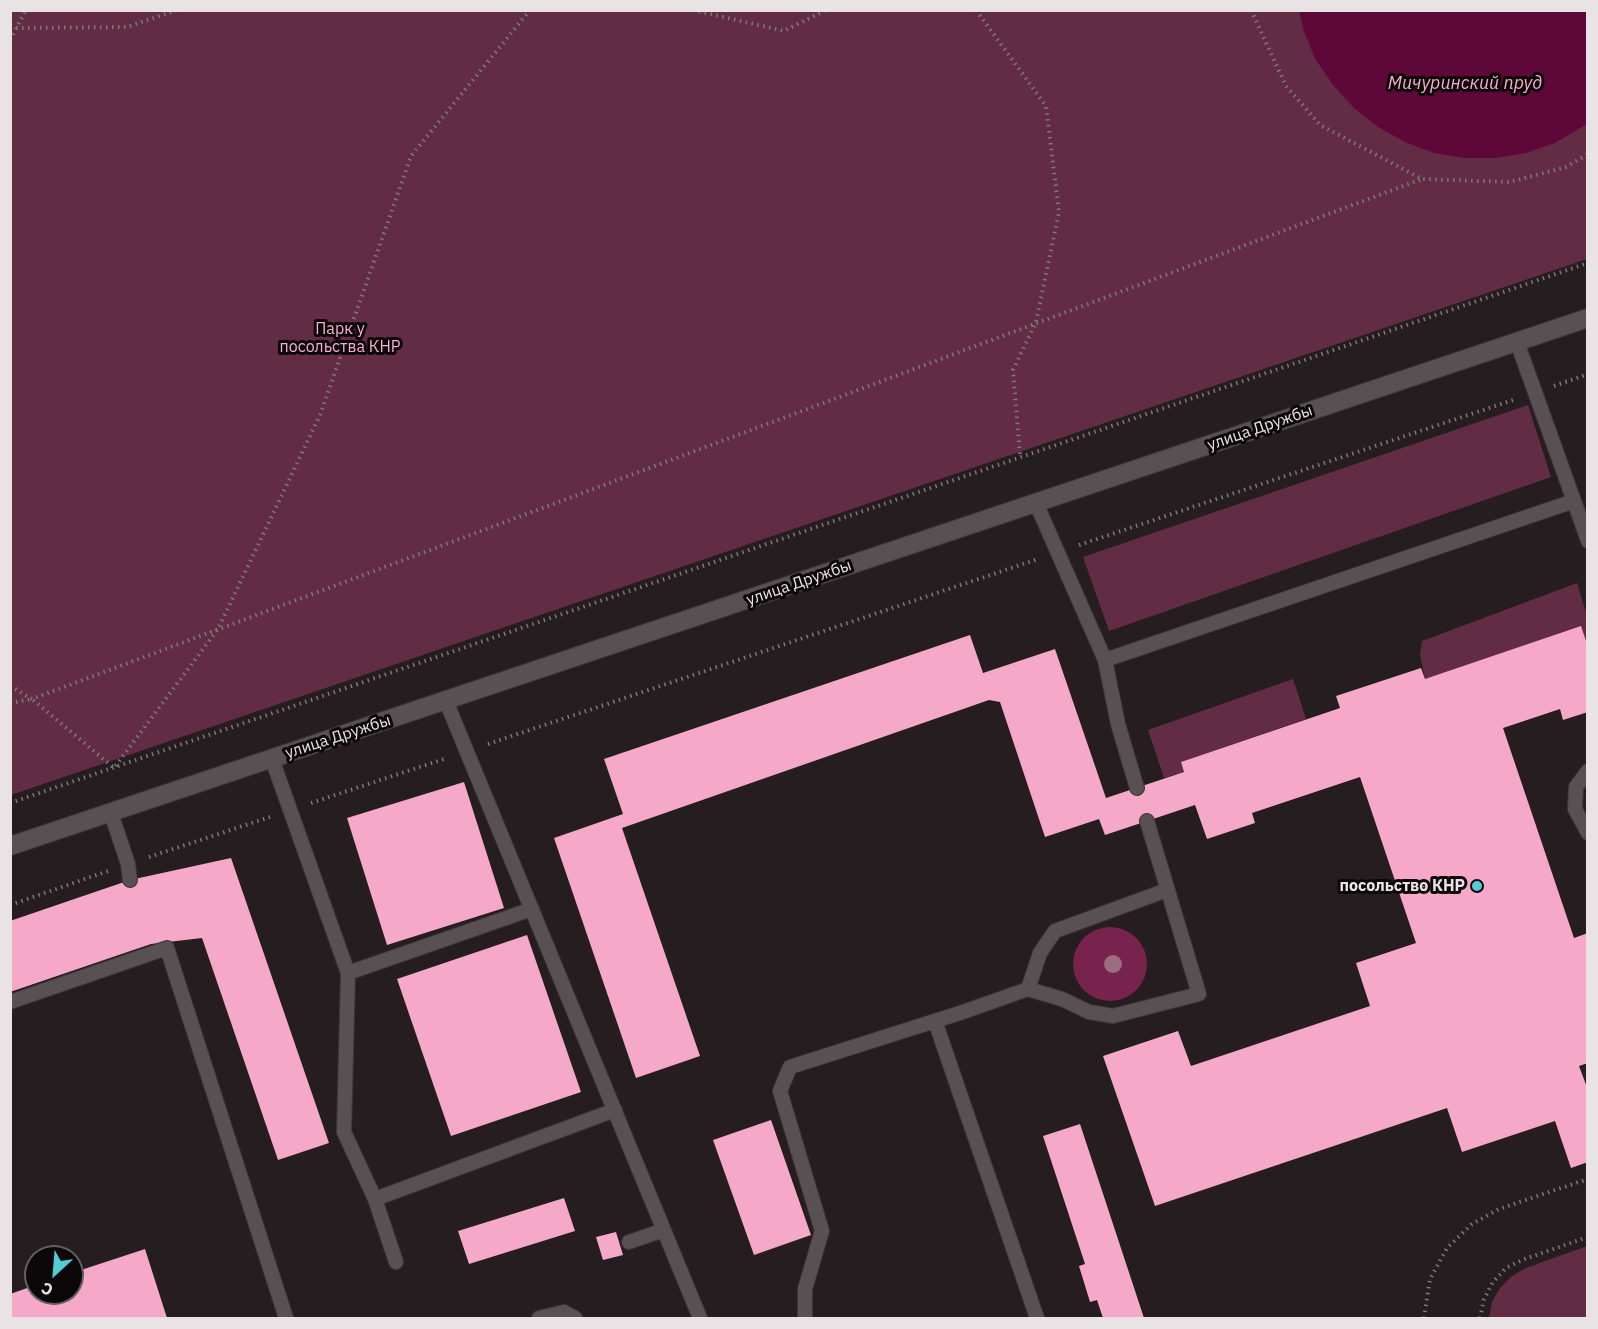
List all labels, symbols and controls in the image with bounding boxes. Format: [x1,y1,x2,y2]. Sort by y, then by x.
water label: Мичуринский пруд [1388,73,1542,95]
park label: Парк у посольства КНР [280,319,400,357]
street label: улица Дружбы [1205,401,1315,455]
street label: улица Дружбы [744,556,854,610]
street label: улица Дружбы [283,711,393,763]
place label: посольство КНР [1339,876,1465,896]
marker: посольство КНР [1470,879,1484,893]
north arrow [24,1245,84,1305]
text: С [38,1278,56,1301]

